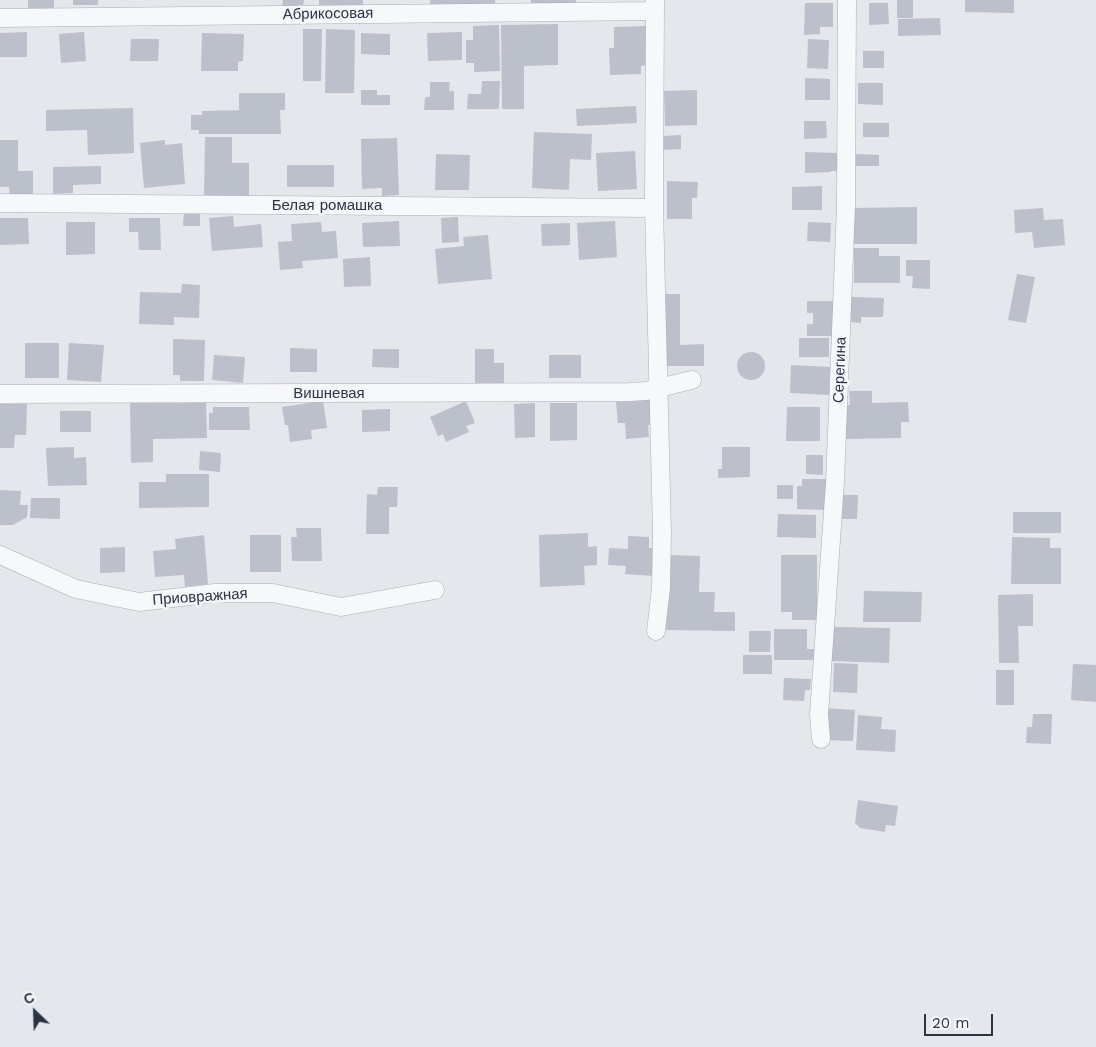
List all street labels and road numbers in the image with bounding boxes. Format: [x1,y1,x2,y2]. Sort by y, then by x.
street label: Абрикосовая [283,4,373,24]
street label: Белая ромашка [272,197,382,215]
street label: Серегина [830,337,850,403]
street label: Вишневая [293,385,365,403]
street label: Приовражная [152,585,248,609]

